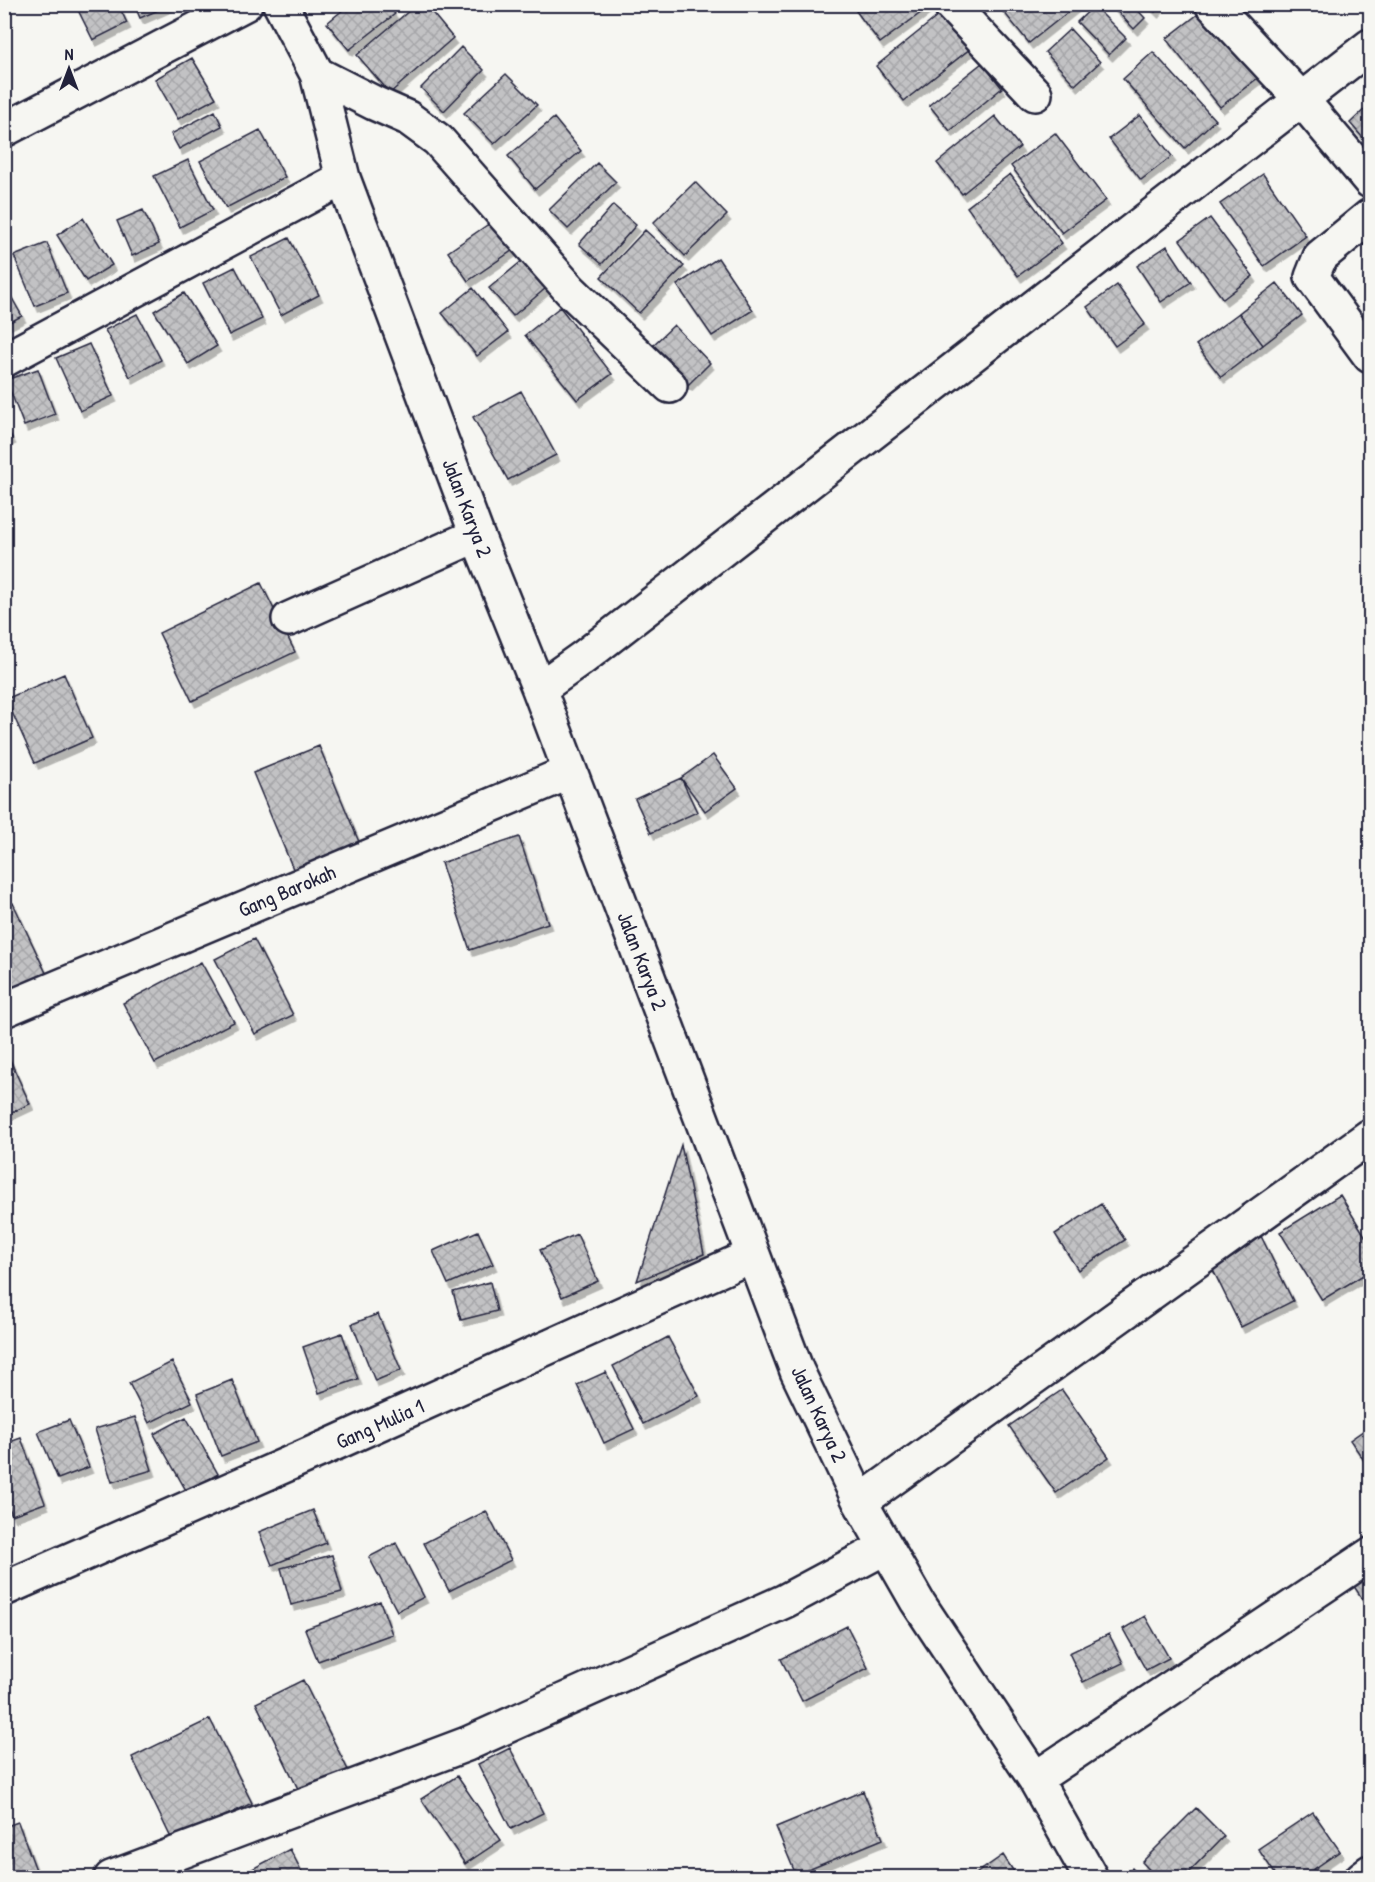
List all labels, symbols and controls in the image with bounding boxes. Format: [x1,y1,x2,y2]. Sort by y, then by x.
north arrow [39,39,99,99]
text: N [65,43,74,65]
street label: Jalan Karya 2 [435,454,500,561]
street label: Gang Barokah [234,857,340,924]
street label: Jalan Karya 2 [610,907,675,1014]
street label: Jalan Karya 2 [785,1361,854,1467]
street label: Gang Mulia 1 [331,1391,429,1456]

